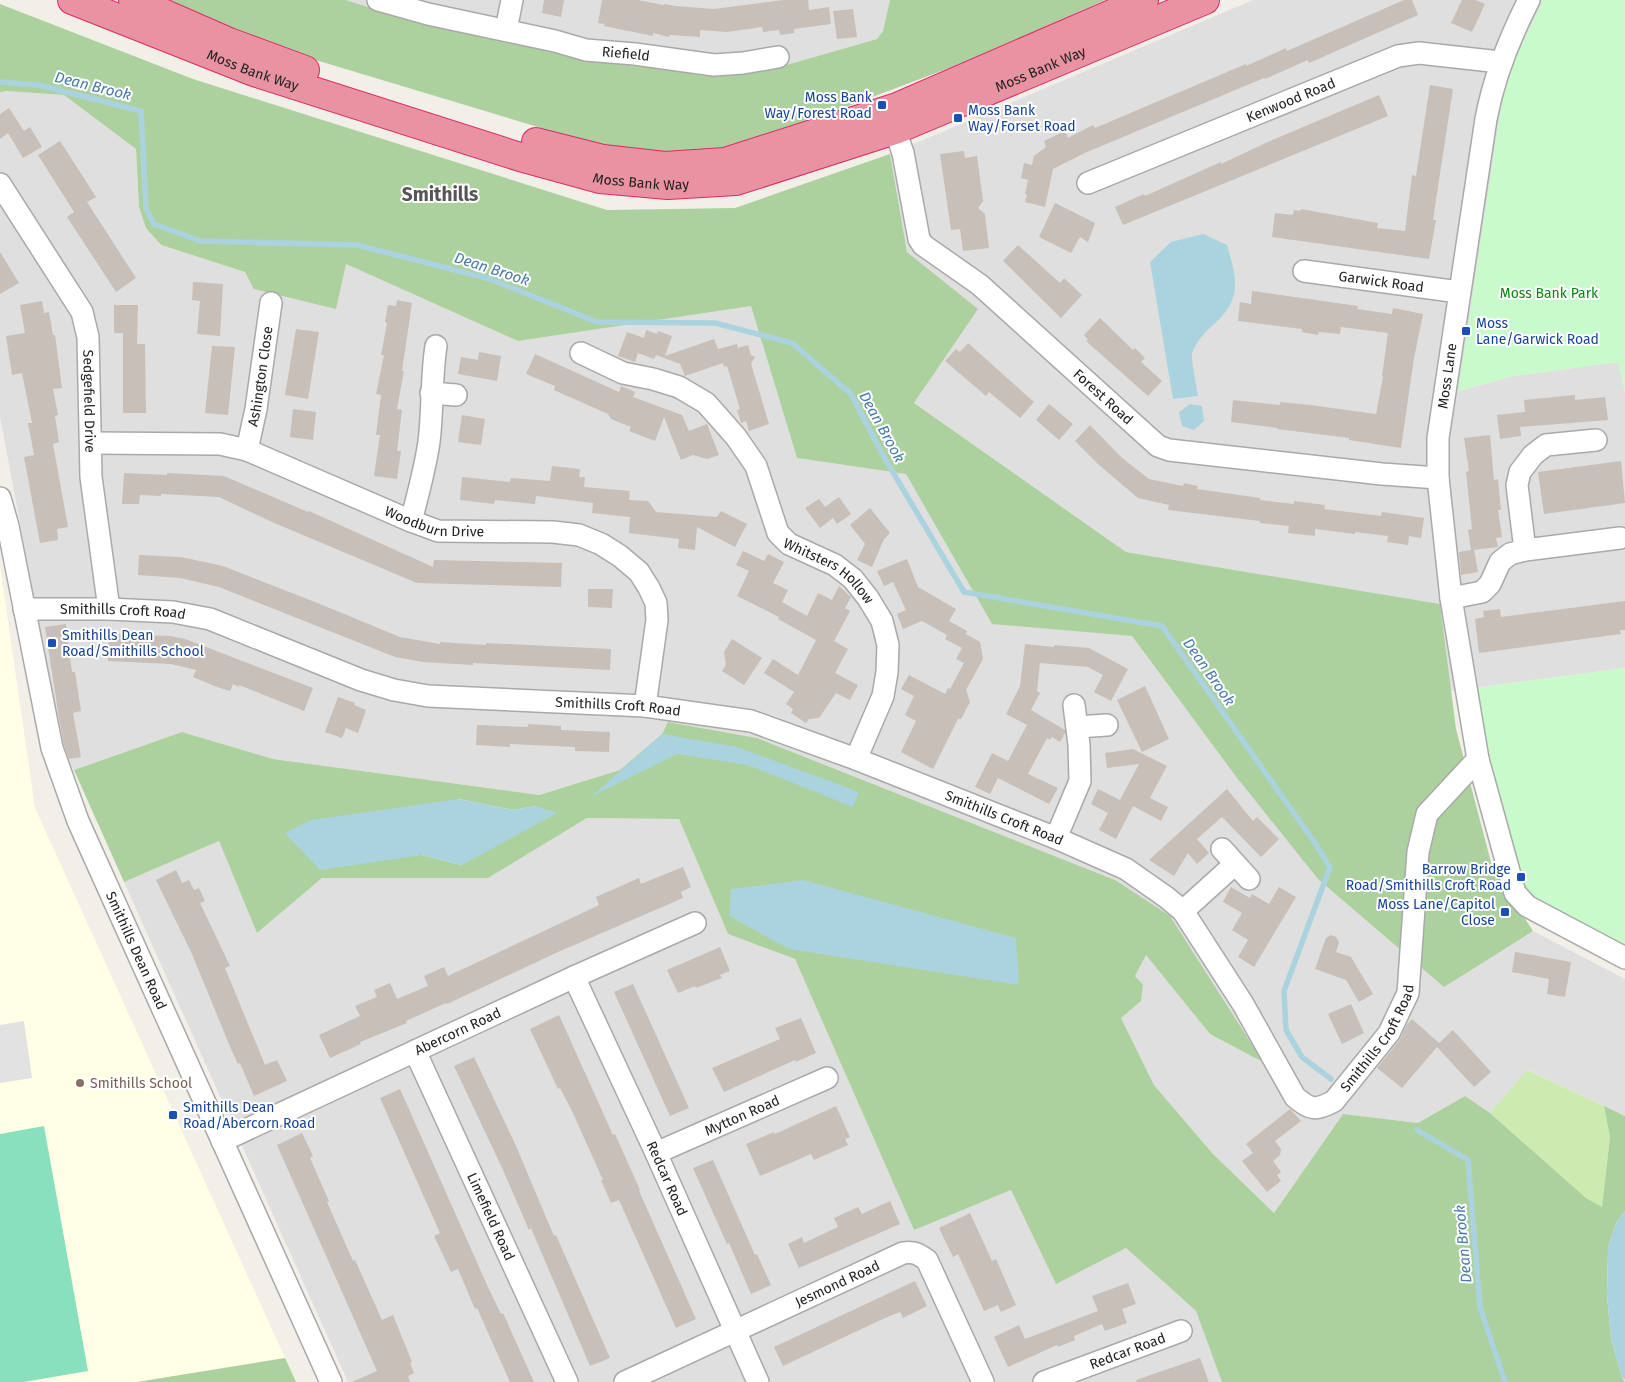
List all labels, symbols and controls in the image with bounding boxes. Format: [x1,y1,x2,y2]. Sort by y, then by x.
street label: Riefield [601,43,651,65]
street label: Moss Bank Way [993,43,1088,96]
street label: Moss Bank Way [204,46,301,95]
water label: Dean Brook [53,68,133,104]
street label: Kenwood Road [1244,75,1338,126]
place label: Moss Bank Way/Forest Road [765,89,873,122]
marker: Moss Bank Way/Forest Road [876,99,888,111]
place label: Moss Bank Way/Forset Road [968,102,1076,135]
marker: Moss Bank Way/Forset Road [952,112,964,124]
street label: Moss Bank Way [591,169,690,194]
district label: Smithills [402,183,478,206]
water label: Dean Brook [452,248,532,290]
street label: Garwick Road [1338,268,1425,296]
park label: Moss Bank Park [1500,285,1599,302]
place label: Moss Lane/Garwick Road [1476,315,1599,348]
street label: Ashington Close [244,325,277,428]
marker: Moss Lane/Garwick Road [1460,325,1472,337]
street label: Moss Lane [1434,342,1461,410]
street label: Sedgefield Drive [79,350,98,453]
street label: Forest Road [1070,366,1136,428]
water label: Dean Brook [855,388,909,466]
street label: Woodburn Drive [382,503,484,540]
street label: Whitsters Hollow [781,535,877,607]
street label: Smithills Croft Road [60,601,187,623]
place label: Smithills Dean Road/Smithills School [62,627,204,660]
water label: Dean Brook [1179,635,1239,709]
marker: Smithills Dean Road/Smithills School [46,637,58,649]
street label: Smithills Croft Road [555,694,682,720]
street label: Smithills Croft Road [942,787,1066,849]
place label: Barrow Bridge Road/Smithills Croft Road [1346,861,1511,894]
marker: Barrow Bridge Road/Smithills Croft Road [1515,871,1527,883]
street label: Smithills Dean Road [102,889,170,1012]
place label: Moss Lane/Capitol Close [1377,896,1495,929]
marker: Moss Lane/Capitol Close [1499,906,1511,918]
street label: Smithills Croft Road [1337,984,1418,1096]
street label: Abercorn Road [412,1004,504,1059]
place label: Smithills School [90,1075,192,1092]
marker: Smithills School [74,1077,86,1089]
street label: Mytton Road [702,1092,782,1140]
place label: Smithills Dean Road/Abercorn Road [183,1099,315,1132]
marker: Smithills Dean Road/Abercorn Road [167,1109,179,1121]
street label: Redcar Road [643,1139,691,1219]
street label: Limefield Road [463,1170,518,1263]
water label: Dean Brook [1451,1204,1475,1284]
street label: Jesmond Road [792,1257,882,1311]
street label: Redcar Road [1087,1330,1168,1373]

